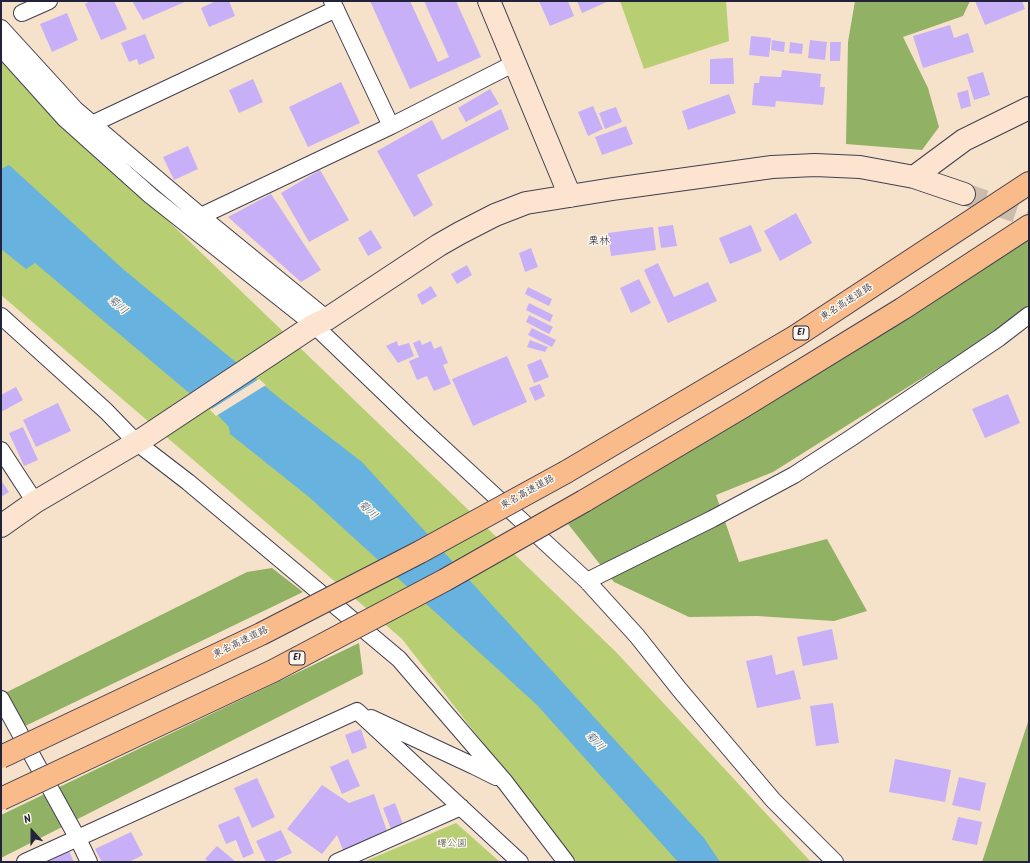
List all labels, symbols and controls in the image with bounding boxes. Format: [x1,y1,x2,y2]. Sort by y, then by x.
district label: 栗林 [588,235,610,249]
street label: 東名高速道路 [819,282,875,324]
water label: 菊川 [104,294,130,318]
road number: E1 [793,326,809,340]
street label: 東名高速道路 [499,473,557,513]
water label: 菊川 [354,499,380,523]
street label: 東名高速道路 [211,624,271,662]
road number: E1 [289,651,305,665]
water label: 菊川 [582,729,606,755]
text: N [21,810,34,829]
north arrow [12,811,52,851]
park label: 曙公園 [437,838,467,850]

